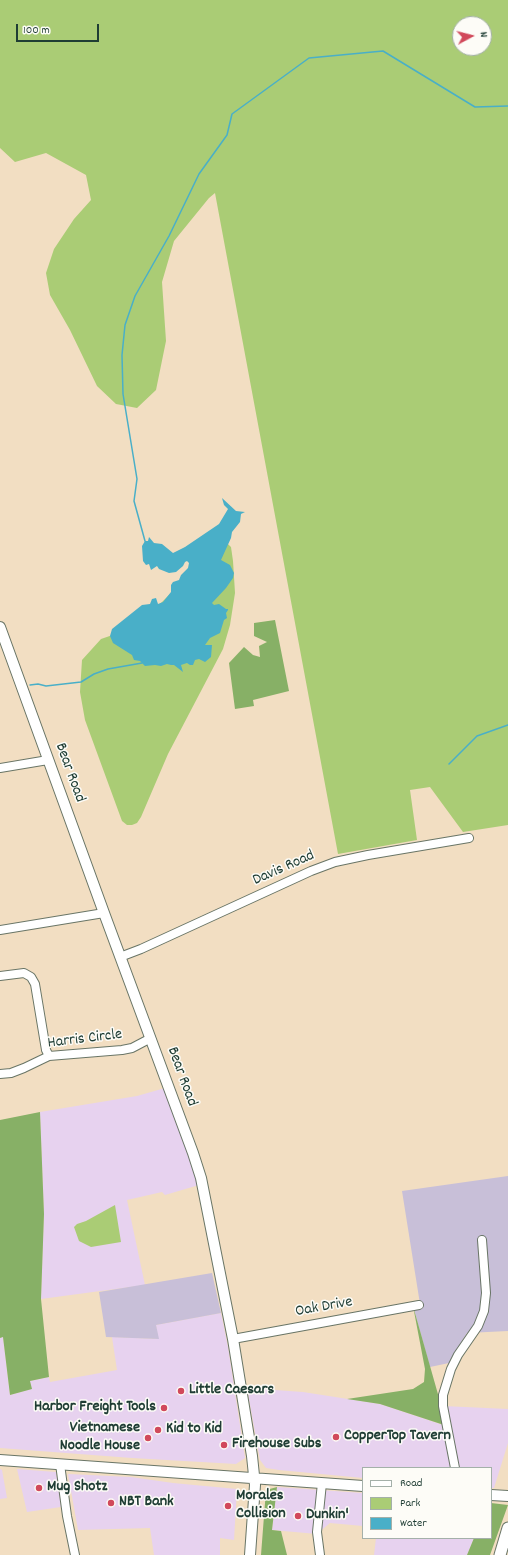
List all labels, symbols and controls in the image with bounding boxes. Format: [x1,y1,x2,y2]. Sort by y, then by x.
scale bar [18,16,101,42]
north arrow [452,16,492,56]
text: 100 m [23,22,50,39]
text: N [475,31,491,38]
street label: Bear Road [49,741,89,805]
street label: Davis Road [250,847,318,891]
street label: Harris Circle [47,1026,123,1054]
street label: Bear Road [161,1045,201,1109]
street label: Oak Drive [294,1294,354,1322]
place label: Little Caesars [189,1381,274,1401]
marker: Little Caesars [176,1386,186,1396]
place label: Harbor Freight Tools [34,1398,156,1418]
marker: Harbor Freight Tools [159,1403,169,1413]
place label: Vietnamese Noodle House [60,1419,140,1457]
place label: Kid to Kid [166,1420,222,1440]
marker: Kid to Kid [153,1425,163,1435]
place label: CopperTop Tavern [344,1427,451,1447]
marker: CopperTop Tavern [331,1432,341,1442]
marker: Vietnamese Noodle House [143,1433,153,1443]
place label: Firehouse Subs [232,1435,321,1455]
marker: Firehouse Subs [219,1440,229,1450]
legend [362,1467,492,1539]
text: Road [400,1475,422,1492]
place label: Mug Shotz [47,1478,107,1498]
marker: Mug Shotz [34,1483,44,1493]
place label: Morales Collision [236,1487,286,1525]
place label: NBT Bank [119,1493,174,1513]
text: Park [400,1495,420,1512]
marker: NBT Bank [106,1498,116,1508]
marker: Morales Collision [223,1501,233,1511]
place label: Dunkin' [306,1506,349,1526]
marker: Dunkin' [293,1511,303,1521]
text: Water [400,1515,427,1532]

